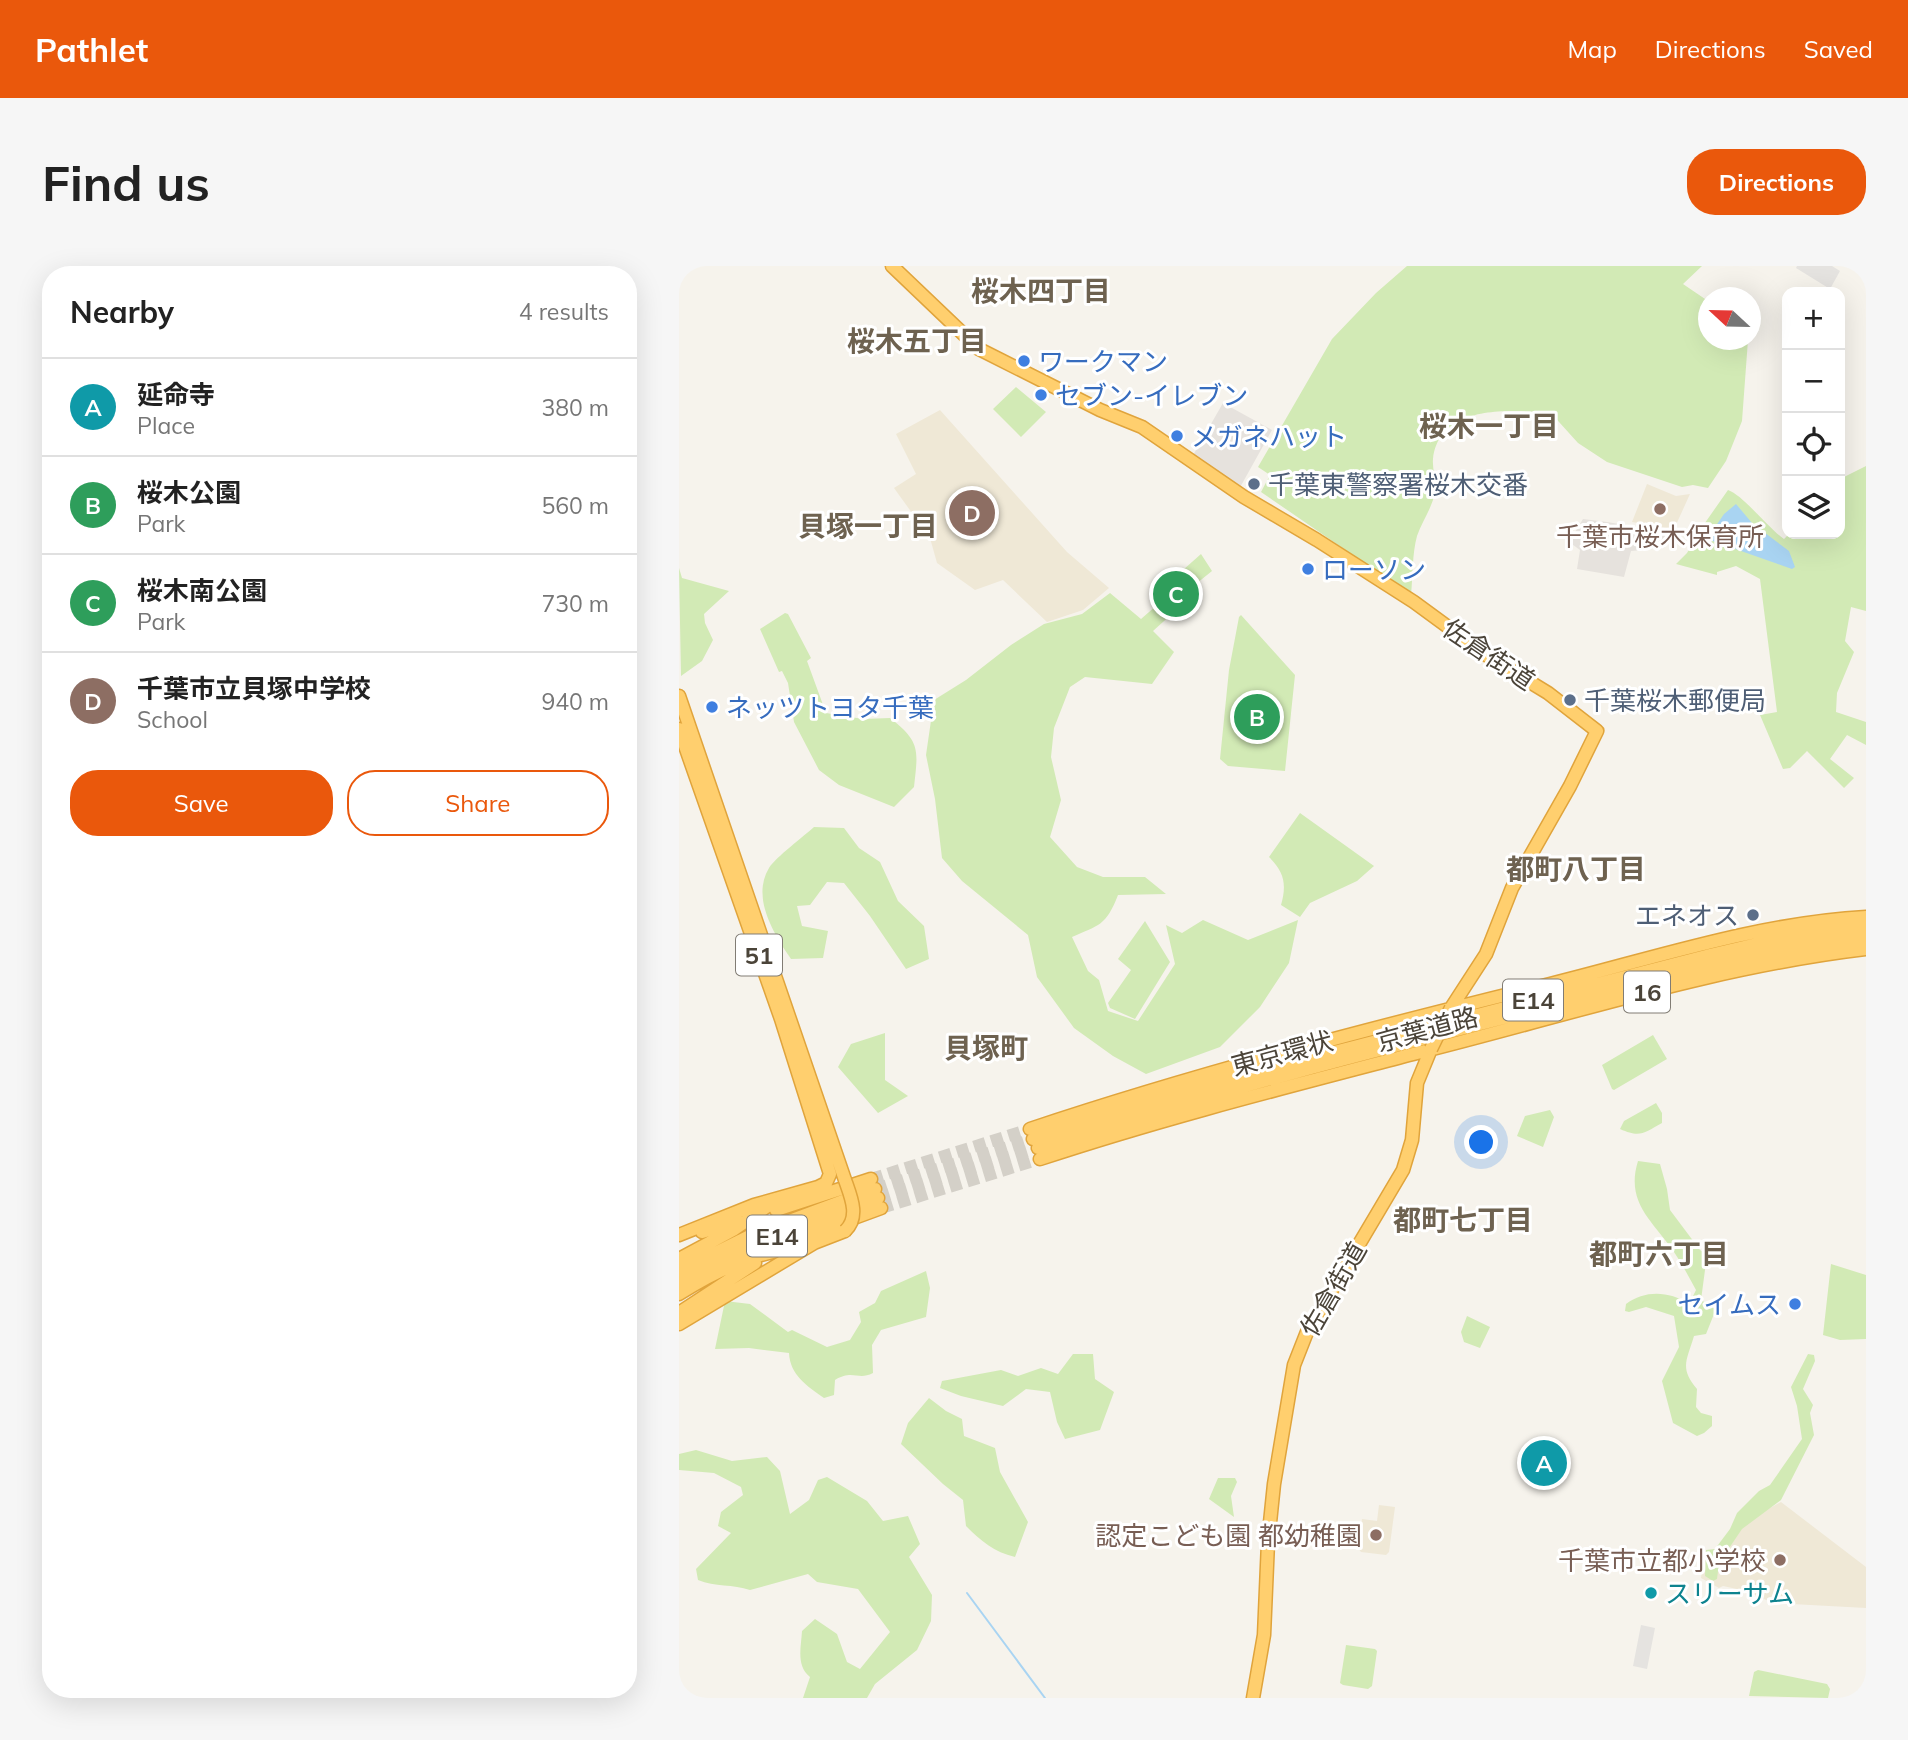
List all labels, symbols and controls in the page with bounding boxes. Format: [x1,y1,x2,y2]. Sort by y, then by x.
text: Pathlet [35,29,148,70]
text: Map [1567,34,1617,64]
text: Directions [1655,34,1766,64]
text: Saved [1804,34,1873,64]
button: Directions [1687,149,1866,215]
text: Find us [42,152,210,213]
district label: 桜木四丁目 [971,273,1111,308]
north arrow [1698,287,1761,350]
map controls [1782,287,1845,539]
button: + [1782,287,1845,350]
text: Nearby [70,293,174,331]
text: 4 results [519,297,609,326]
district label: 桜木五丁目 [847,323,987,358]
place label: ワークマン [1038,345,1168,378]
button: − [1782,350,1845,413]
marker: ワークマン [1016,353,1032,369]
text: 延命寺 [137,378,215,411]
place label: セブン-イレブン [1055,379,1248,412]
marker: セブン-イレブン [1033,387,1049,403]
text: A [84,393,102,422]
text: 380 m [541,393,609,422]
district label: 桜木一丁目 [1419,408,1559,443]
text: Place [137,411,195,440]
button: locate [1782,413,1845,476]
place label: メガネハット [1191,420,1347,453]
marker: メガネハット [1169,428,1185,444]
place label: 千葉東警察署桜木交番 [1268,468,1528,501]
text: 桜木公園 [137,476,241,509]
marker: 千葉東警察署桜木交番 [1246,476,1262,492]
button: layers [1782,476,1845,539]
pin: D [949,487,995,539]
text: B [85,491,101,520]
text: 560 m [541,491,609,520]
marker: 千葉市桜木保育所 [1652,501,1668,517]
district label: 貝塚一丁目 [798,508,938,543]
text: Park [137,509,185,538]
place label: 千葉市桜木保育所 [1556,520,1764,553]
place label: ローソン [1322,553,1426,586]
marker: ローソン [1300,561,1316,577]
pin: C [1153,568,1199,620]
text: 桜木南公園 [137,574,267,607]
text: C [85,589,101,618]
text: 730 m [541,589,609,618]
text: Park [137,607,185,636]
street label: 佐倉街道 [1437,611,1541,697]
text: 千葉市立貝塚中学校 [137,672,371,705]
place label: 千葉桜木郵便局 [1584,684,1766,717]
text: D [84,687,102,716]
text: 940 m [541,687,609,716]
place label: ネッツトヨタ千葉 [726,691,934,724]
pin: B [1234,691,1280,743]
marker: 千葉桜木郵便局 [1562,692,1578,708]
marker: ネッツトヨタ千葉 [704,699,720,715]
text: School [137,705,208,734]
button: Save [70,770,333,836]
button: Share [347,770,609,836]
district label: 都町八丁目 [1506,851,1646,886]
place label: エネオス [1635,899,1739,932]
marker: エネオス [1745,907,1761,923]
road number: 51 [736,934,782,976]
road number: 16 [1624,972,1670,1012]
road number: E14 [1503,980,1563,1020]
street label: 京葉道路 [1372,1000,1482,1058]
street label: 東京環状 [1227,1024,1337,1082]
district label: 貝塚町 [944,1030,1028,1065]
your location [1464,1125,1498,1159]
district label: 都町七丁目 [1393,1202,1533,1237]
road number: E14 [747,1216,807,1256]
street label: 佐倉街道 [1293,1236,1373,1342]
district label: 都町六丁目 [1589,1236,1729,1271]
place label: セイムス [1678,1288,1781,1321]
marker: セイムス [1787,1296,1803,1312]
pin: A [1521,1437,1567,1489]
place label: 認定こども園 都幼稚園 [1095,1519,1362,1552]
marker: 認定こども園 都幼稚園 [1368,1527,1384,1543]
place label: 千葉市立都小学校 [1558,1544,1766,1577]
marker: 千葉市立都小学校 [1772,1552,1788,1568]
place label: スリーサム [1665,1577,1794,1610]
marker: スリーサム [1643,1585,1659,1601]

